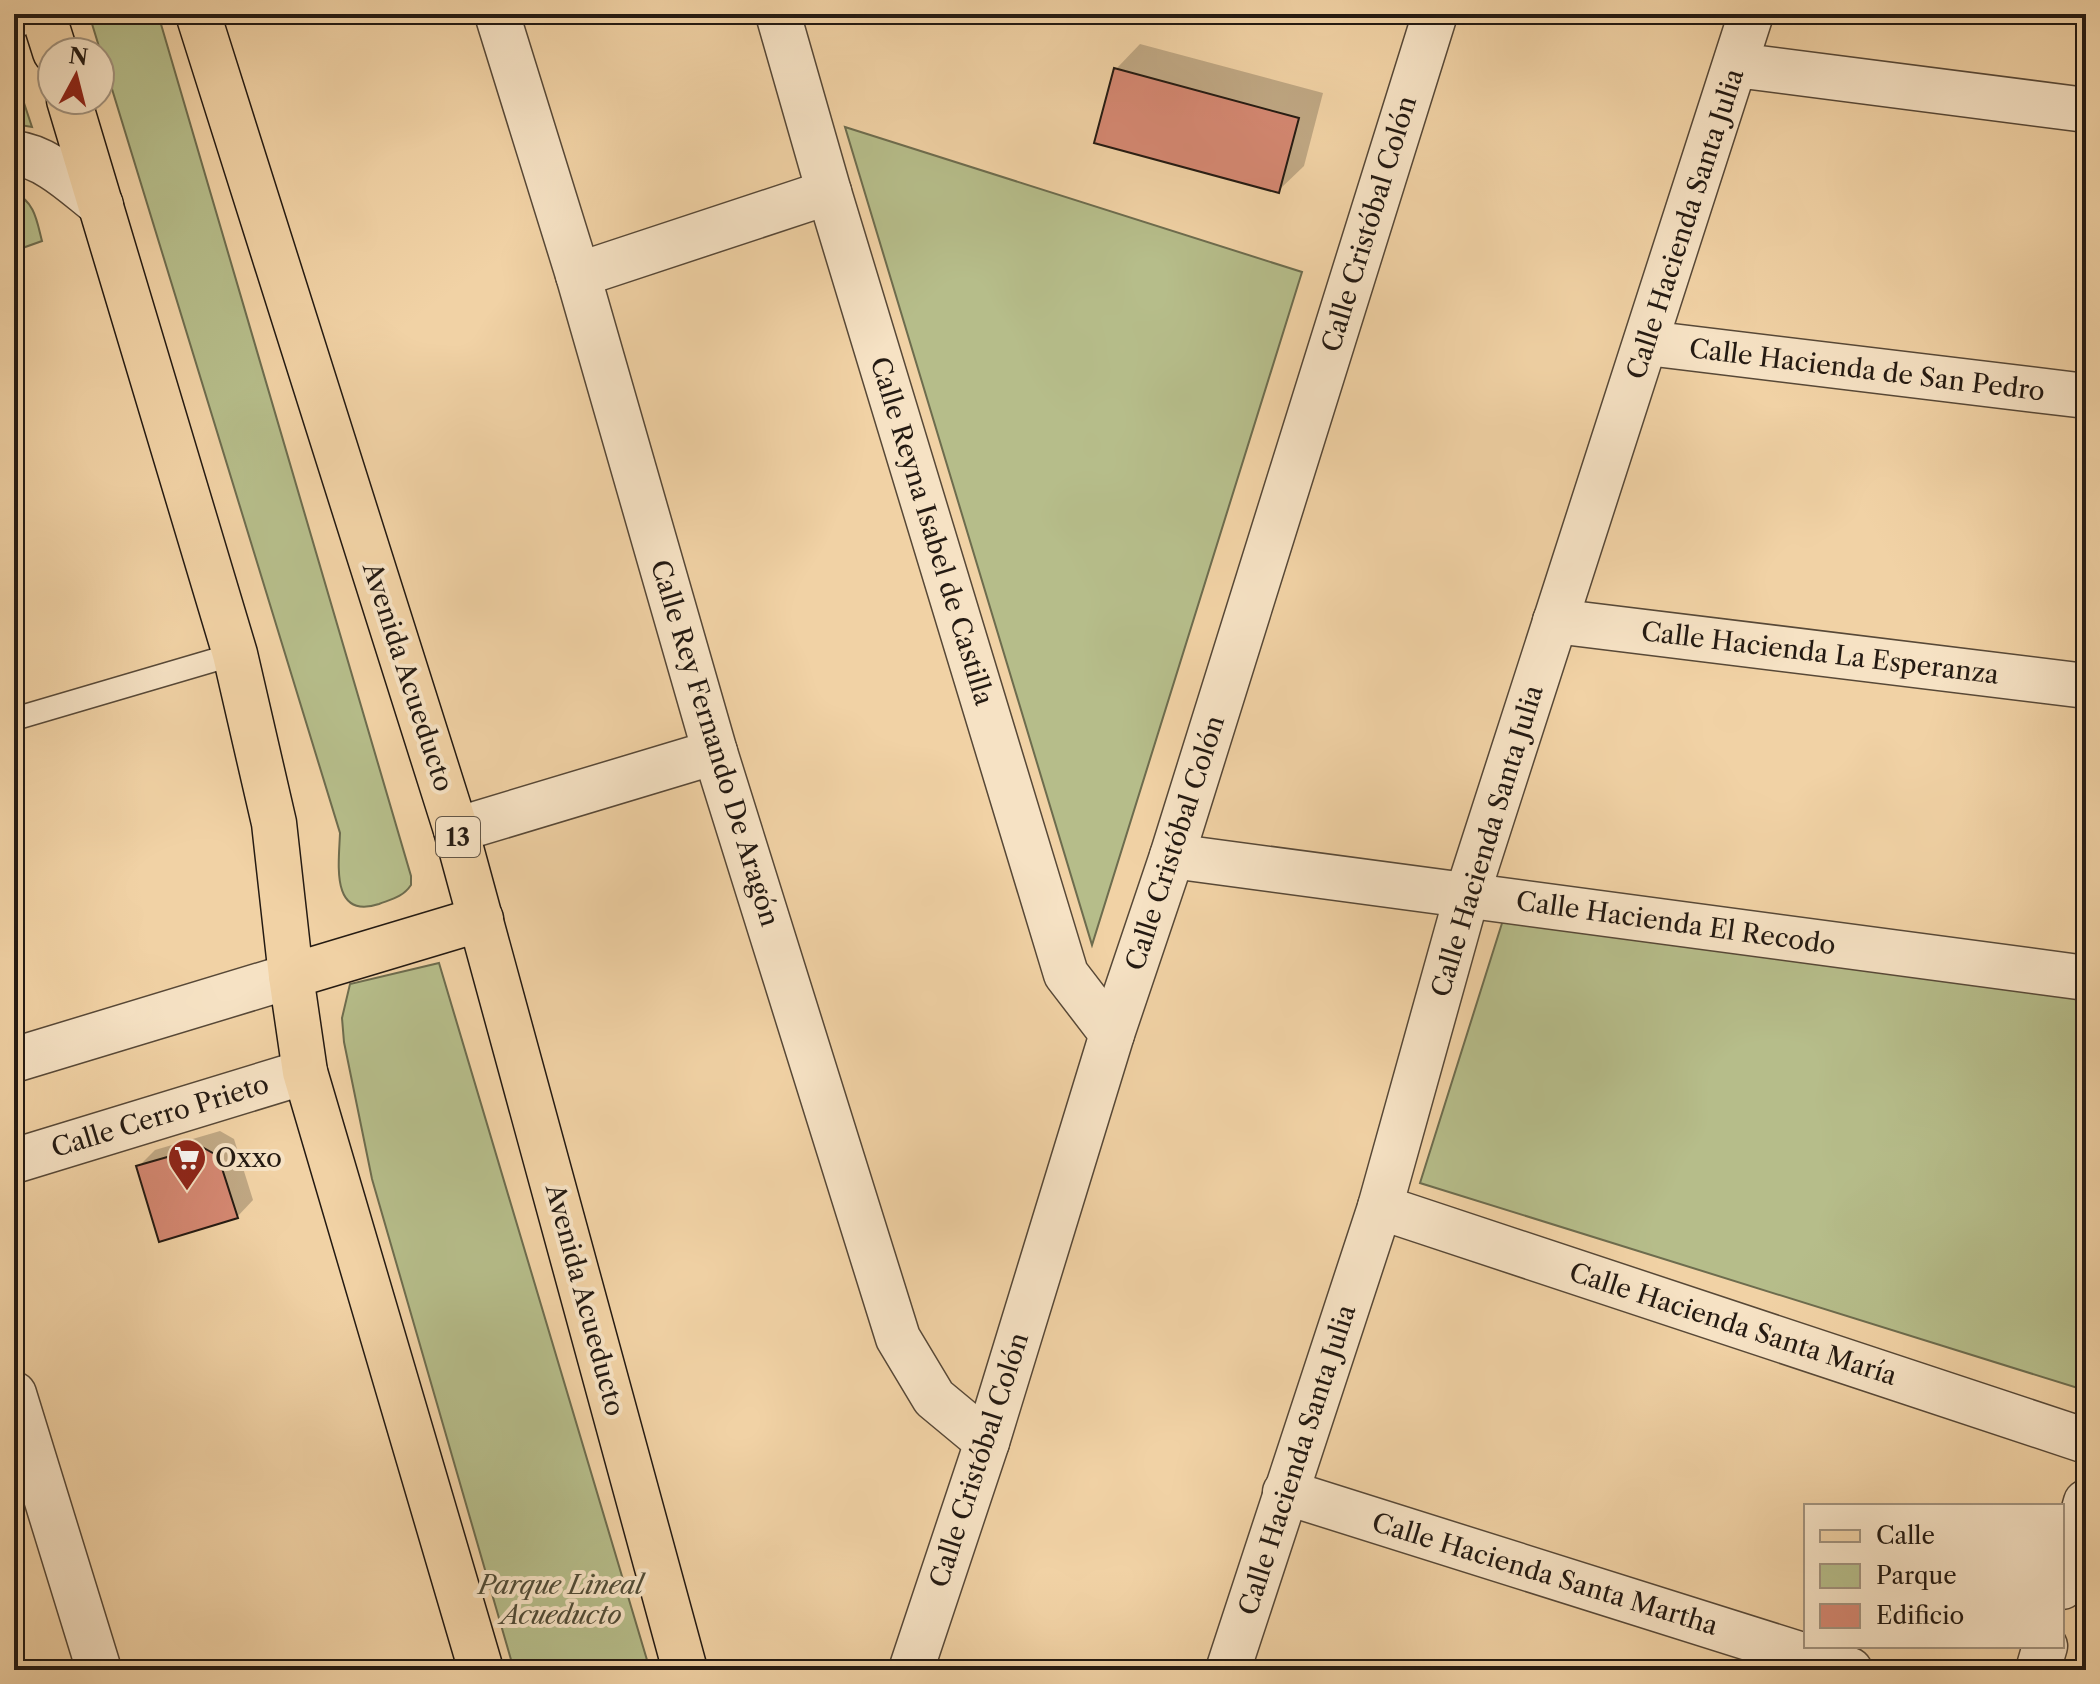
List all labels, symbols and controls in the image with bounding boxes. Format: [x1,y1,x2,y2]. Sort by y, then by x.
north arrow [36,36,116,116]
text: N [67,42,90,71]
street label: Calle Hacienda Santa Julia [1620,65,1750,383]
street label: Calle Cristóbal Colón [1315,92,1423,356]
street label: Calle Hacienda de San Pedro [1687,332,2047,408]
street label: Calle Reyna Isabel de Castilla [864,353,1000,709]
street label: Calle Rey Fernando De Aragón [644,556,786,930]
street label: Avenida Acueducto [356,558,460,795]
street label: Calle Hacienda La Esperanza [1639,615,2001,691]
street label: Calle Hacienda Santa Julia [1424,681,1550,1001]
street label: Calle Cristóbal Colón [1119,712,1231,974]
road number: 13 [436,817,480,857]
street label: Calle Hacienda El Recodo [1514,885,1838,961]
street label: Calle Cerro Prieto [48,1068,272,1164]
supermarket icon: Oxxo [166,1137,208,1192]
place label: Oxxo [215,1142,282,1174]
street label: Avenida Acueducto [538,1180,631,1419]
street label: Calle Hacienda Santa María [1565,1256,1901,1392]
street label: Calle Hacienda Santa Julia [1232,1301,1362,1619]
street label: Calle Cristóbal Colón [923,1329,1035,1591]
legend [1804,1504,2064,1648]
street label: Calle Hacienda Santa Martha [1368,1506,1722,1642]
text: Calle [1876,1521,1935,1550]
text: Parque [1876,1561,1957,1590]
park label: Parque Lineal Acueducto [476,1569,646,1631]
text: Edificio [1876,1601,1964,1630]

